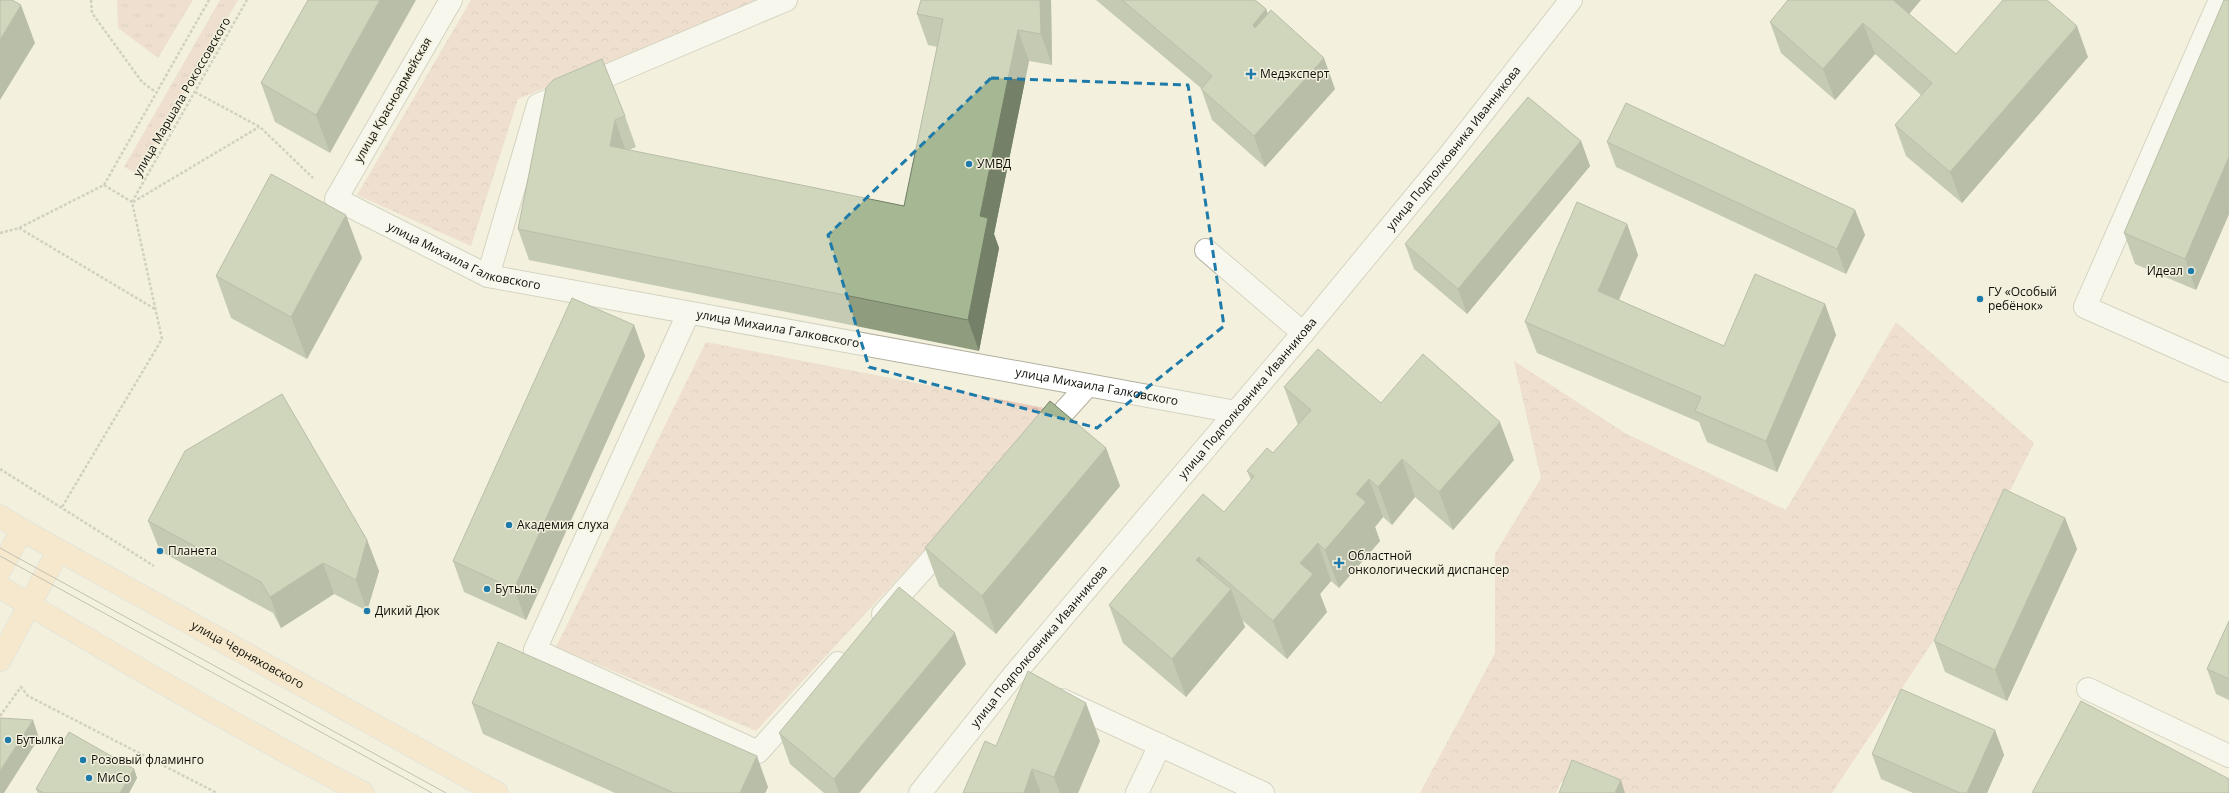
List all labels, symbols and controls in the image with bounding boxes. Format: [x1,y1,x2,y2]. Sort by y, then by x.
street label: улица Маршала Рокоссовского [129,14,234,180]
street label: улица Красноармейская [350,34,435,166]
street label: улица Подполковника Иванникова [1382,62,1524,234]
place label: Медэксперт [1260,65,1330,82]
marker: Медэксперт [1245,68,1257,80]
place label: УМВД [977,155,1011,172]
marker: УМВД [964,159,974,169]
street label: улица Михаила Галковского [385,217,542,293]
place label: Идеал [2147,262,2183,279]
marker: Идеал [2186,266,2196,276]
place label: ГУ «Особый ребёнок» [1988,283,2057,314]
marker: ГУ «Особый ребёнок» [1975,294,1985,304]
street label: улица Михаила Галковского [695,305,861,351]
street label: улица Подполковника Иванникова [1174,314,1320,482]
street label: улица Михаила Галковского [1014,363,1180,409]
place label: Академия слуха [517,516,609,533]
marker: Академия слуха [504,520,514,530]
place label: Планета [168,542,217,559]
marker: Планета [155,546,165,556]
place label: Областной онкологический диспансер [1348,547,1509,578]
marker: Областной онкологический диспансер [1333,557,1345,569]
street label: улица Подполковника Иванникова [966,561,1111,731]
place label: Бутыль [495,580,537,597]
marker: Бутыль [482,584,492,594]
place label: Дикий Дюк [375,602,441,619]
marker: Дикий Дюк [362,606,372,616]
street label: улица Черняховского [188,616,307,693]
place label: Бутылка [16,731,64,748]
marker: Бутылка [3,735,13,745]
place label: Розовый фламинго [91,751,204,768]
marker: Розовый фламинго [78,755,88,765]
place label: МиСо [97,769,130,786]
marker: МиСо [84,773,94,783]

